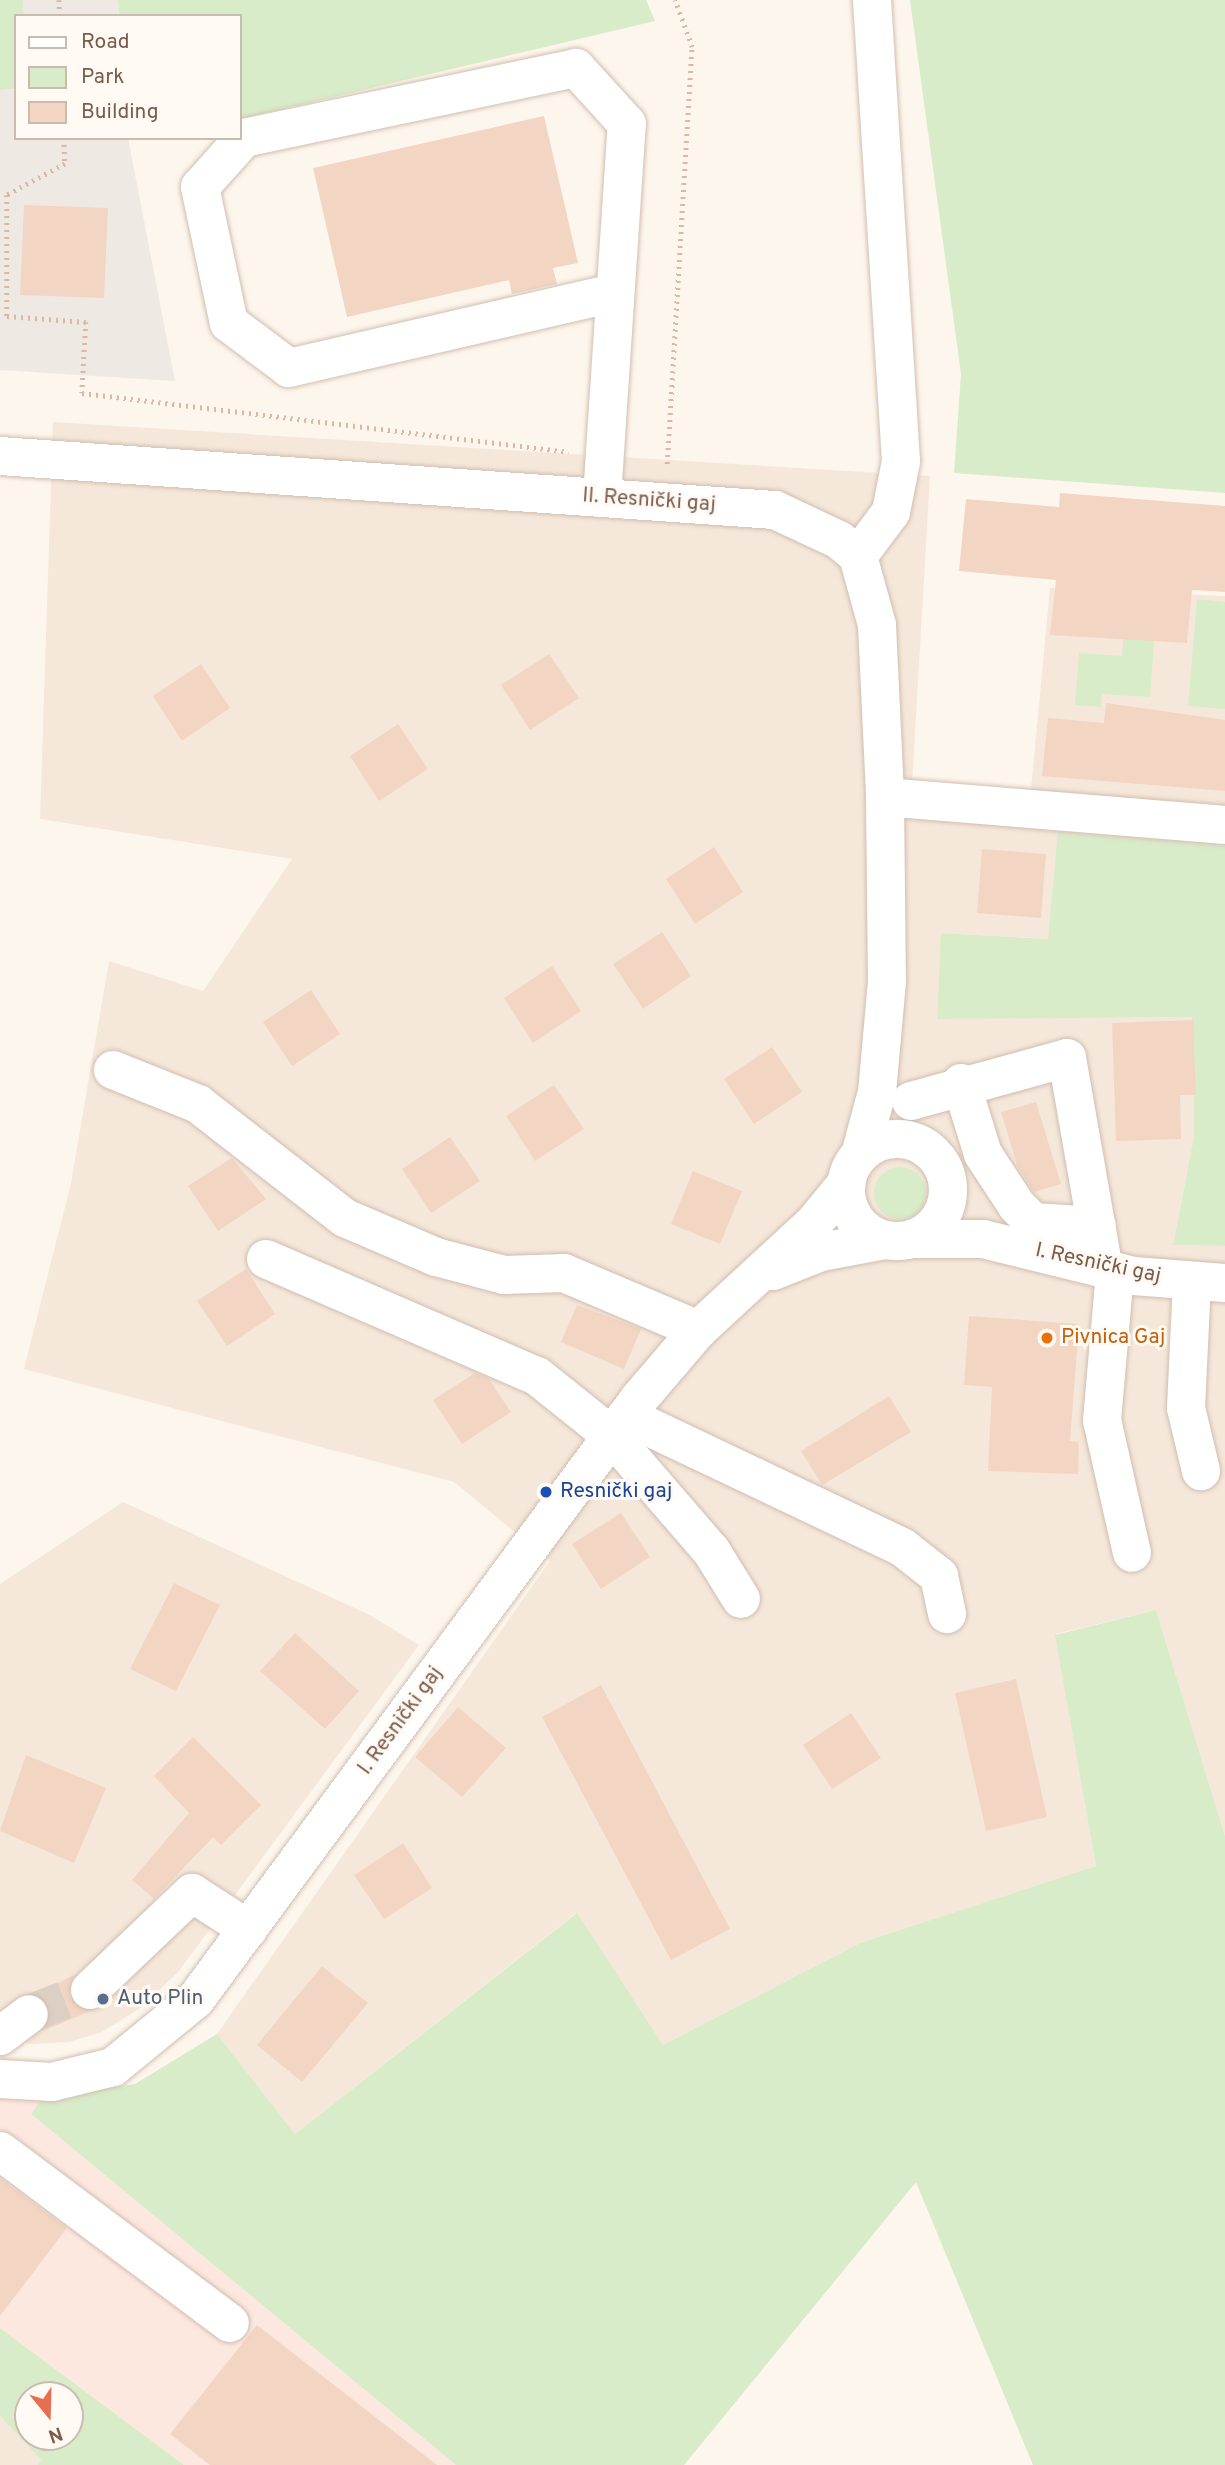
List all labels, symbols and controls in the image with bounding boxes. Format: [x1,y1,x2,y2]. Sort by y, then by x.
legend [14,14,242,140]
text: Road [81,29,130,56]
text: Park [81,64,124,91]
text: Building [81,99,159,126]
street label: II. Resnički gaj [581,484,717,518]
street label: I. Resnički gaj [1033,1238,1163,1290]
place label: Pivnica Gaj [1061,1325,1165,1351]
marker: Pivnica Gaj [1039,1330,1055,1346]
place label: Resnički gaj [560,1479,672,1505]
marker: Resnički gaj [538,1484,554,1500]
street label: I. Resnički gaj [353,1662,449,1780]
place label: Auto Plin [117,1986,203,2012]
marker: Auto Plin [95,1991,111,2007]
north arrow [14,2381,84,2451]
text: N [45,2420,66,2448]

